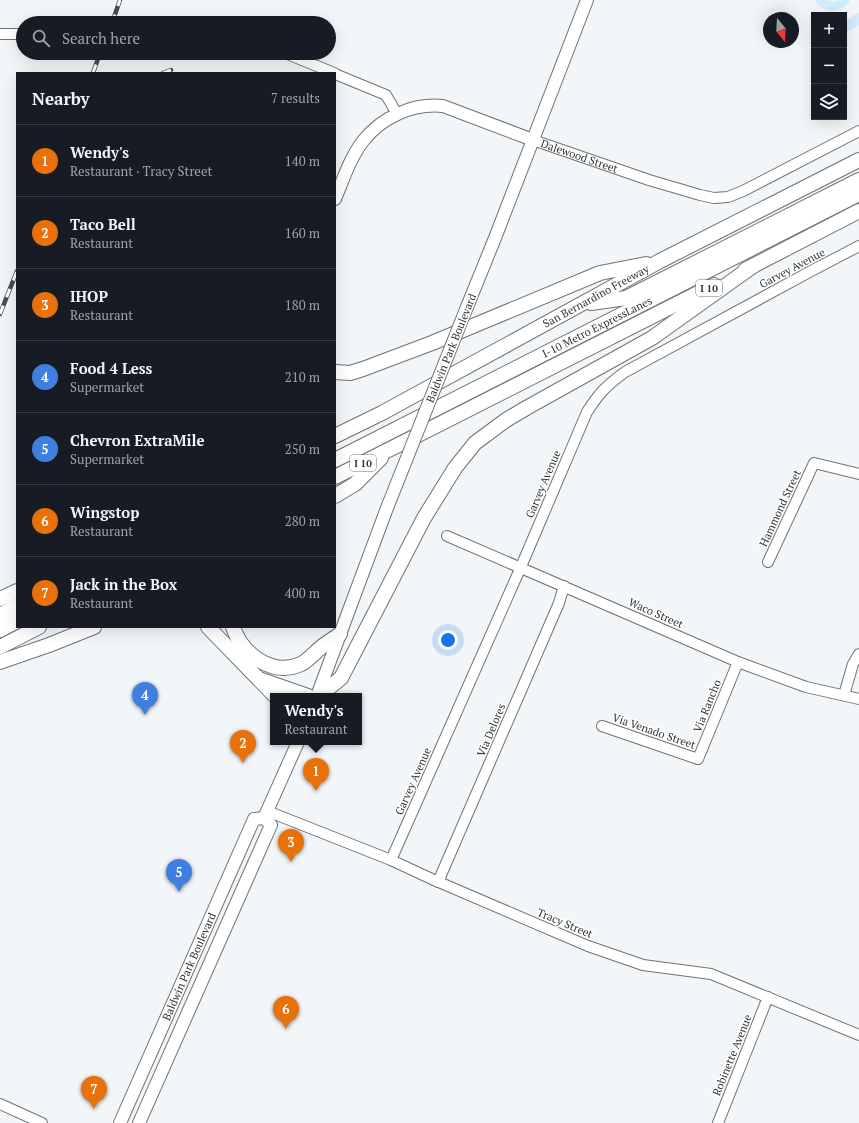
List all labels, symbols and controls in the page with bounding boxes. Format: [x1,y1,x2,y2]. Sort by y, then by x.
north arrow [763,12,799,48]
map controls [811,12,847,120]
button: + [811,12,847,48]
search box [16,16,336,60]
icon: search [30,27,52,49]
text: Search here [62,28,140,48]
button: − [811,48,847,84]
button: layers [811,84,847,120]
text: Nearby [32,87,90,110]
text: 7 results [271,89,320,107]
street label: Dalewood Street [539,136,620,176]
text: Wendy's [70,142,129,162]
text: 1 [41,152,49,170]
text: 140 m [285,152,320,170]
text: Restaurant · Tracy Street [70,162,212,180]
text: Taco Bell [70,214,136,234]
text: 2 [41,224,49,242]
text: 160 m [285,224,320,242]
text: Restaurant [70,234,133,252]
street label: Garvey Avenue [757,245,828,291]
street label: San Bernardino Freeway [540,261,652,331]
road number: I 10 [696,280,722,296]
text: IHOP [70,286,108,306]
street label: Baldwin Park Boulevard [423,291,479,405]
street label: I-10 Metro ExpressLanes [540,293,655,361]
text: 3 [41,296,49,314]
text: 180 m [285,296,320,314]
text: Restaurant [70,306,133,324]
text: Food 4 Less [70,358,152,378]
text: 4 [41,368,49,386]
text: 210 m [285,368,320,386]
text: Supermarket [70,378,144,396]
text: Chevron ExtraMile [70,430,205,450]
text: 5 [41,440,49,458]
text: 250 m [285,440,320,458]
street label: Garvey Avenue [522,448,564,520]
text: Supermarket [70,450,144,468]
road number: I 10 [350,455,376,471]
street label: Hammond Street [756,467,804,549]
text: Wingstop [70,502,139,522]
text: 6 [41,512,49,530]
text: 280 m [285,512,320,530]
text: Restaurant [70,522,133,540]
text: Jack in the Box [70,574,177,594]
text: 7 [41,584,49,602]
text: 400 m [285,584,320,602]
text: Restaurant [70,594,133,612]
street label: Waco Street [627,595,685,631]
your location [438,630,458,650]
street label: Via Rancho [690,677,724,735]
pin: 4 [132,682,158,715]
popup [270,693,362,745]
text: Wendy's [284,700,344,720]
street label: Via Delores [474,701,509,759]
street label: Via Venado Street [611,710,697,752]
text: Restaurant [284,720,348,738]
pin: 2 [230,730,256,763]
street label: Garvey Avenue [392,745,434,817]
pin: 1 [303,758,329,791]
pin: 3 [278,829,304,862]
pin: 5 [166,859,192,892]
street label: Tracy Street [535,905,595,941]
street label: Baldwin Park Boulevard [159,910,219,1023]
pin: 6 [273,996,299,1029]
street label: Robinette Avenue [709,1012,755,1098]
pin: 7 [81,1076,107,1109]

